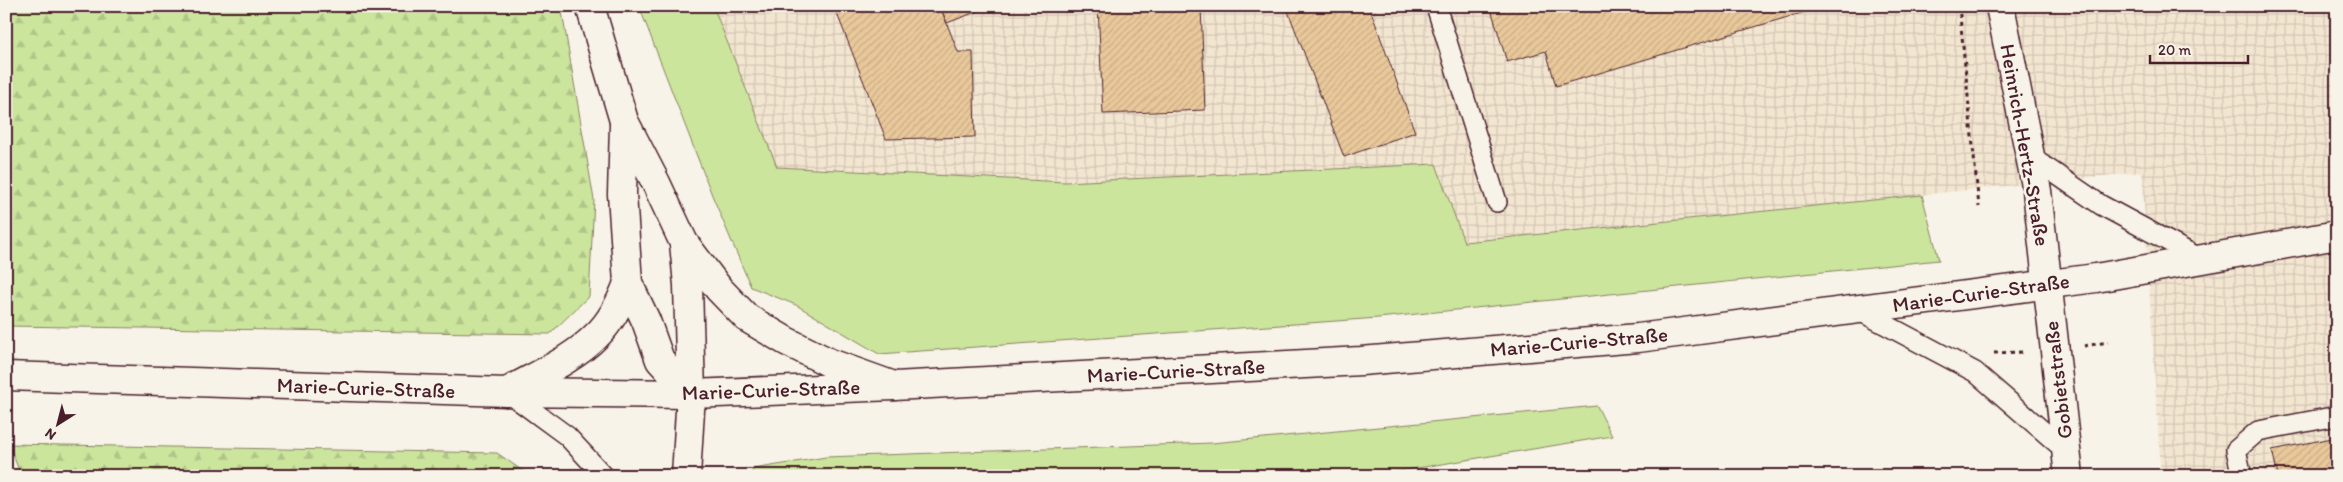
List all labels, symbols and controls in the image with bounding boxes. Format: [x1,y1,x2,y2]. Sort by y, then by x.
scale bar [2150,32,2248,64]
text: 20 m [2158,41,2192,59]
street label: Heinrich-Hertz-Straße [1995,42,2056,248]
street label: Marie-Curie-Straße [1891,268,2071,317]
street label: Gobietstraße [2038,320,2077,440]
street label: Marie-Curie-Straße [1489,321,1669,362]
street label: Marie-Curie-Straße [1086,353,1266,388]
street label: Marie-Curie-Straße [276,372,456,403]
street label: Marie-Curie-Straße [681,374,861,405]
north arrow [32,400,82,450]
text: N [42,424,59,444]

